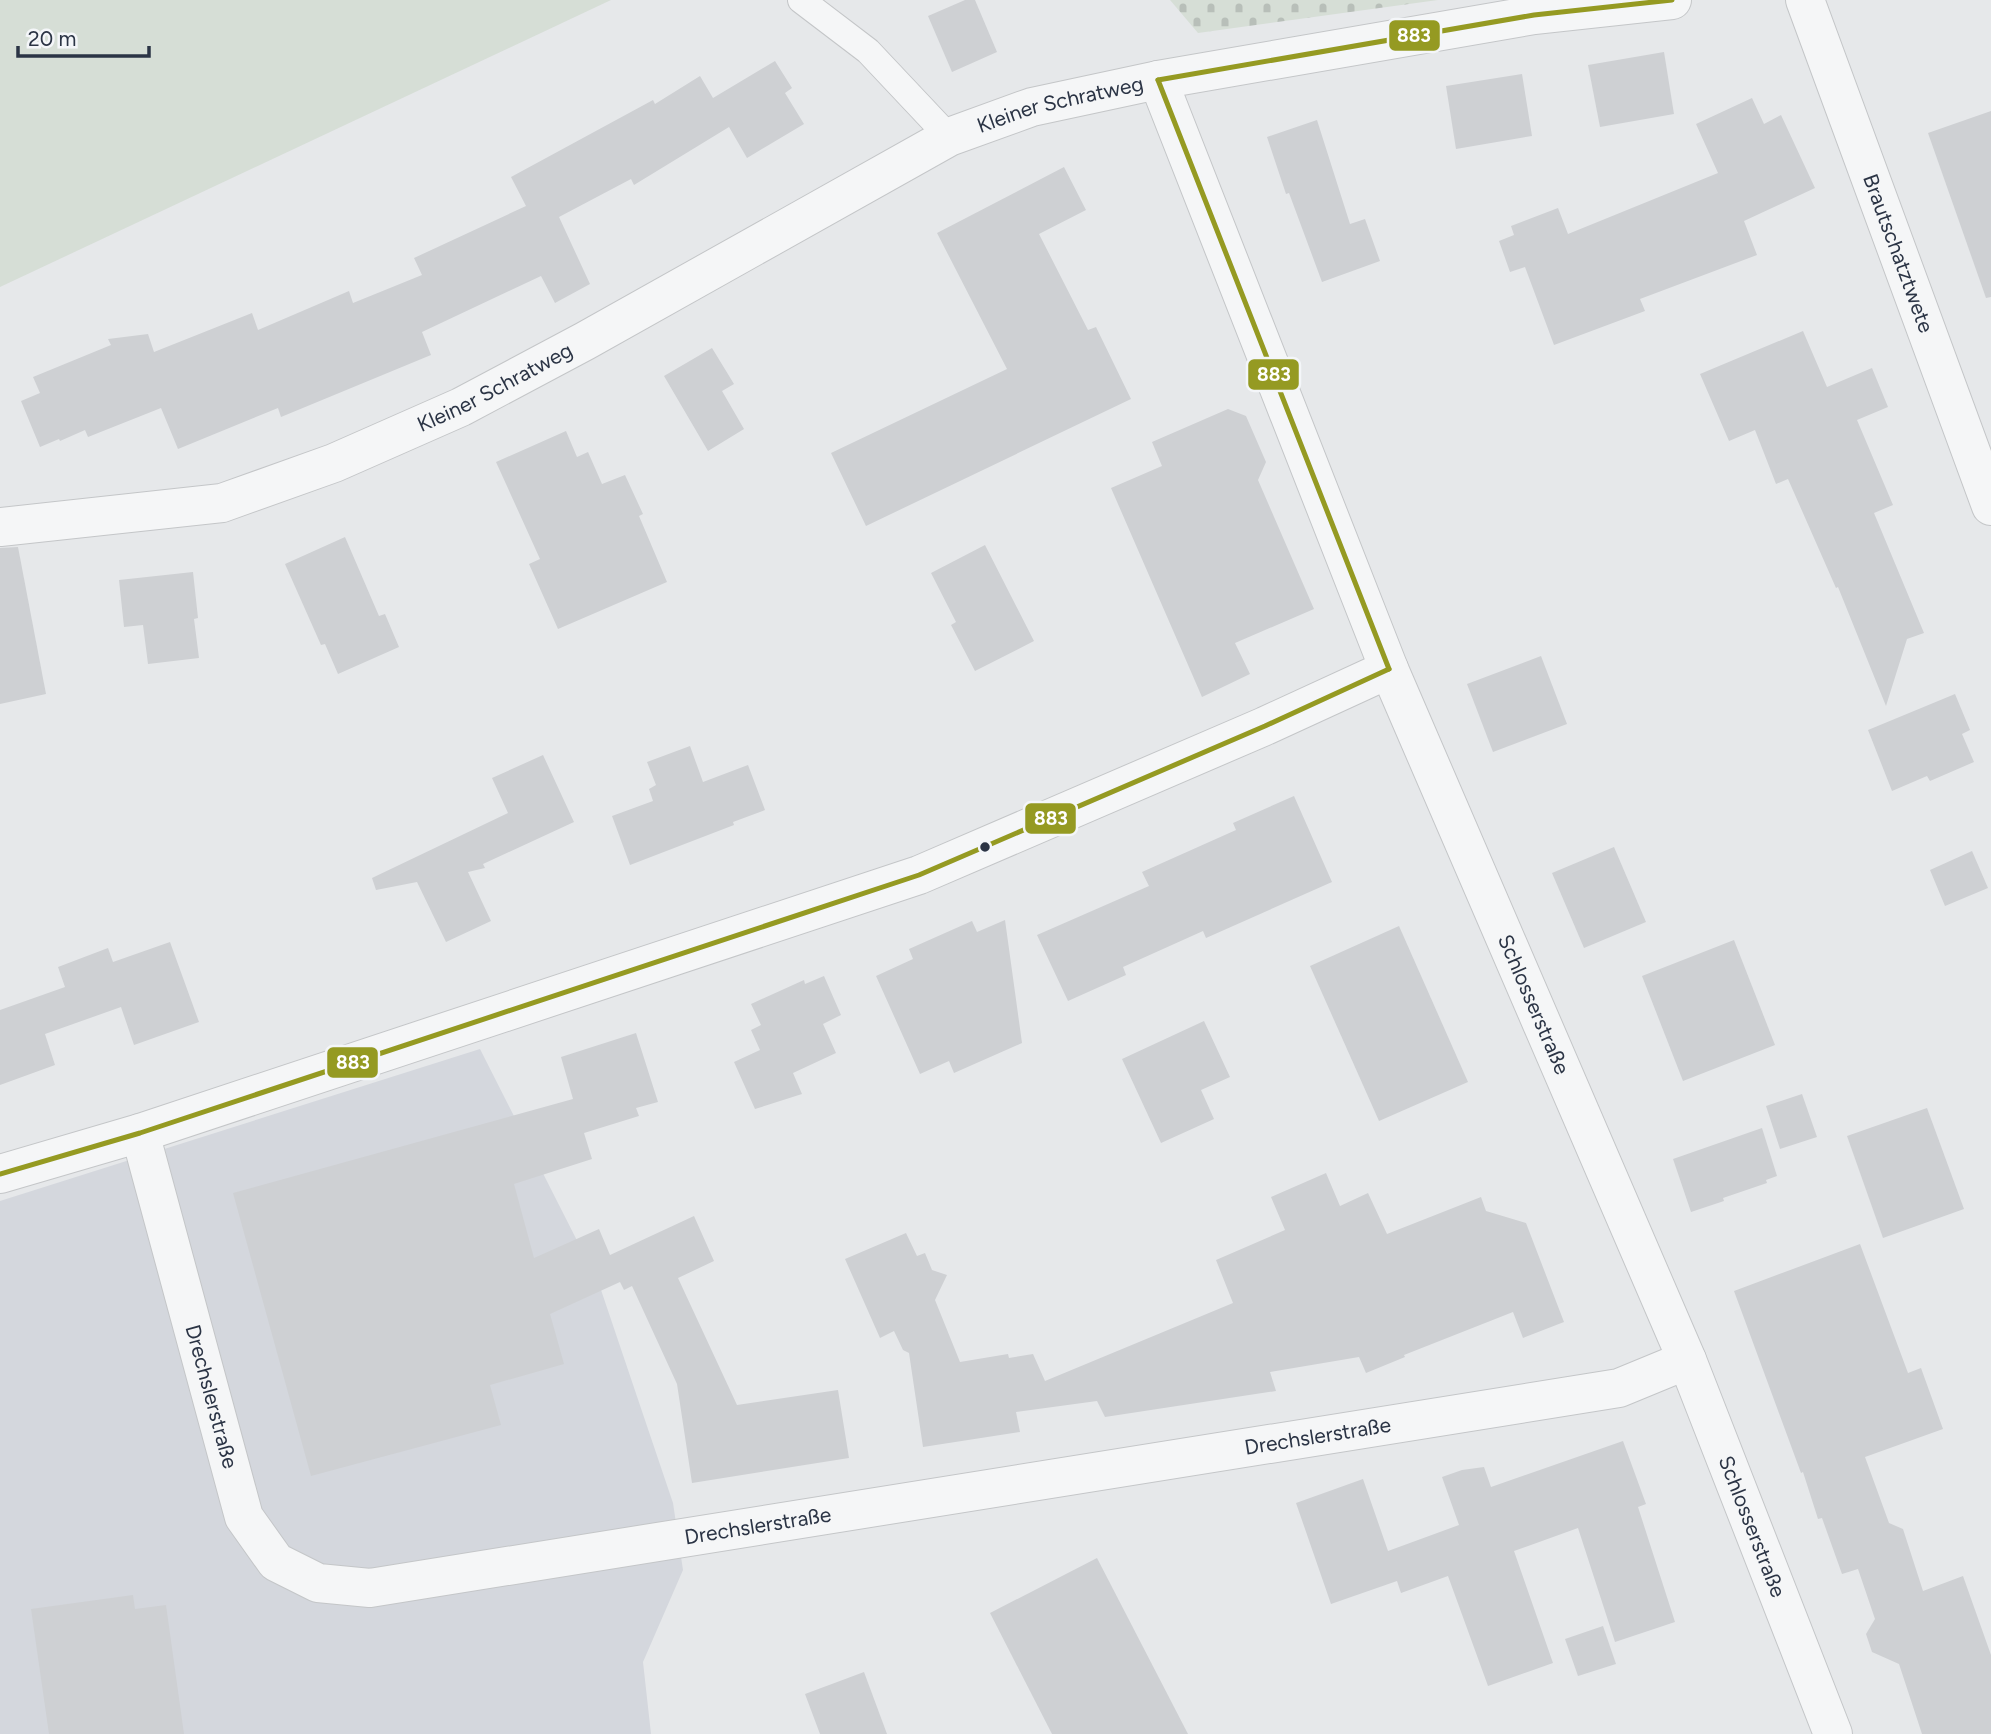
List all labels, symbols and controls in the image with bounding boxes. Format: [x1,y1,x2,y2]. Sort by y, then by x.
scale bar [18,14,149,58]
line badge: 883 [1388,19,1441,52]
text: 883 [1397,24,1431,47]
text: 20 m [28,26,76,51]
street label: Kleiner Schratweg [973,71,1146,138]
street label: Brautschatztwete [1858,170,1939,336]
street label: Kleiner Schratweg [413,337,577,437]
line badge: 883 [1247,358,1300,391]
text: 883 [1257,363,1291,386]
line badge: 883 [1024,802,1077,835]
text: 883 [1034,807,1068,830]
unlabelled marker [978,840,992,854]
street label: Schlosserstraße [1493,930,1575,1078]
line badge: 883 [326,1046,379,1079]
text: 883 [336,1051,370,1074]
street label: Drechslerstraße [180,1322,243,1471]
street label: Drechslerstraße [1243,1412,1393,1460]
street label: Schlosserstraße [1714,1452,1791,1601]
street label: Drechslerstraße [683,1501,833,1549]

